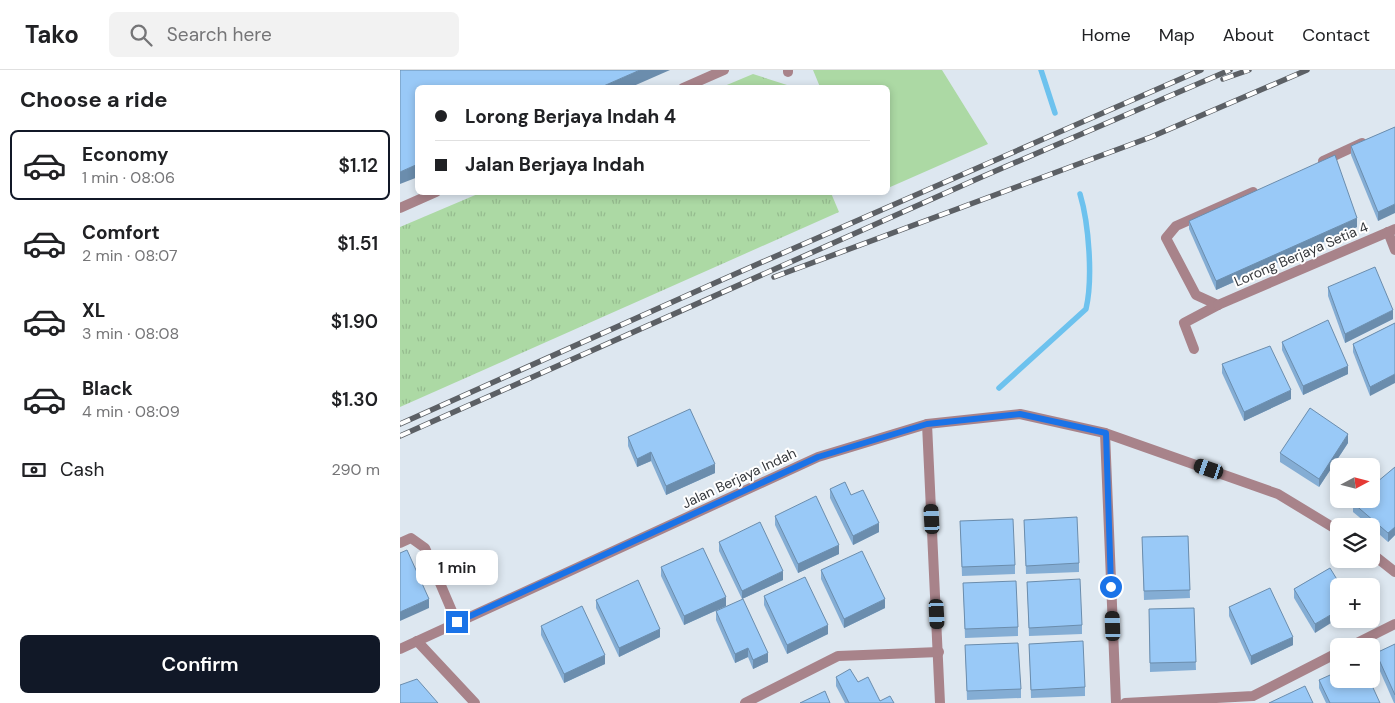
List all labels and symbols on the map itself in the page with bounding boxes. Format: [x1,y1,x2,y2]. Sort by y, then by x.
street label: Lorong Berjaya Setia 4 [1231,217,1371,290]
street label: Jalan Berjaya Indah [679,444,799,512]
car [1192,457,1225,481]
north arrow [1330,458,1380,508]
car [923,504,940,534]
callout: 1 min [416,550,498,584]
route start [1100,576,1122,598]
car [928,599,945,629]
route end [446,611,468,633]
car [1104,611,1121,641]

